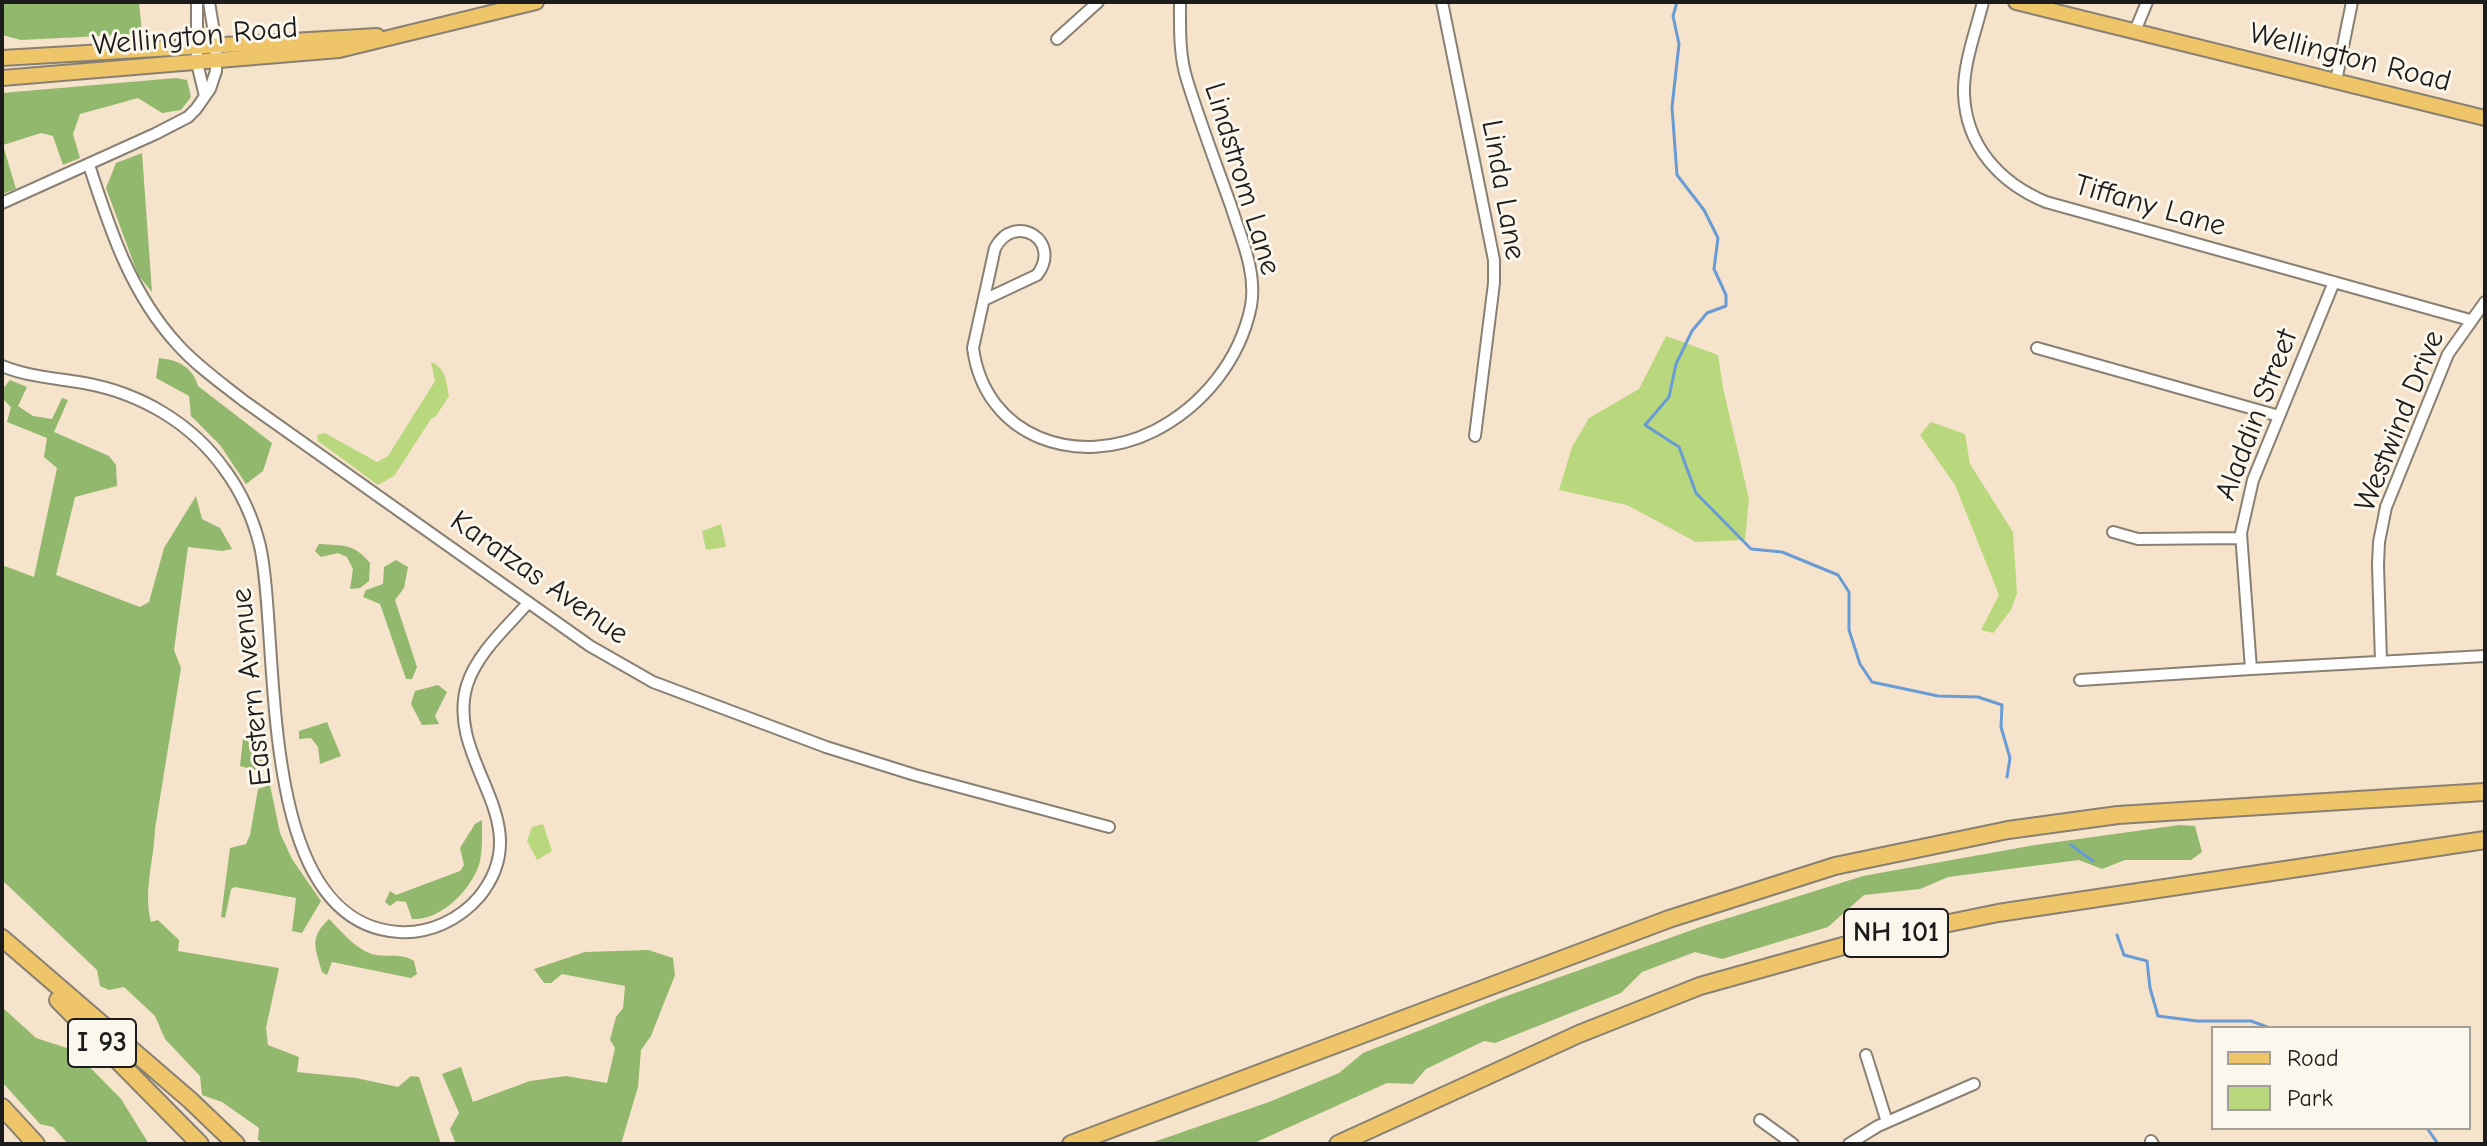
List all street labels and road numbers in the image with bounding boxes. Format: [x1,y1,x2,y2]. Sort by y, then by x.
street label: Wellington Road [91,10,299,64]
street label: Wellington Road [2246,16,2454,100]
street label: Lindstrom Lane [1196,79,1288,279]
street label: Linda Lane [1473,117,1533,263]
street label: Tiffany Lane [2070,167,2230,245]
street label: Aladdin Street [2208,325,2306,505]
street label: Westwind Drive [2347,325,2453,517]
street label: Karatzas Avenue [443,503,635,653]
street label: Eastern Avenue [224,586,280,788]
road number: NH 101 [1844,909,1948,957]
road number: I 93 [68,1019,136,1067]

